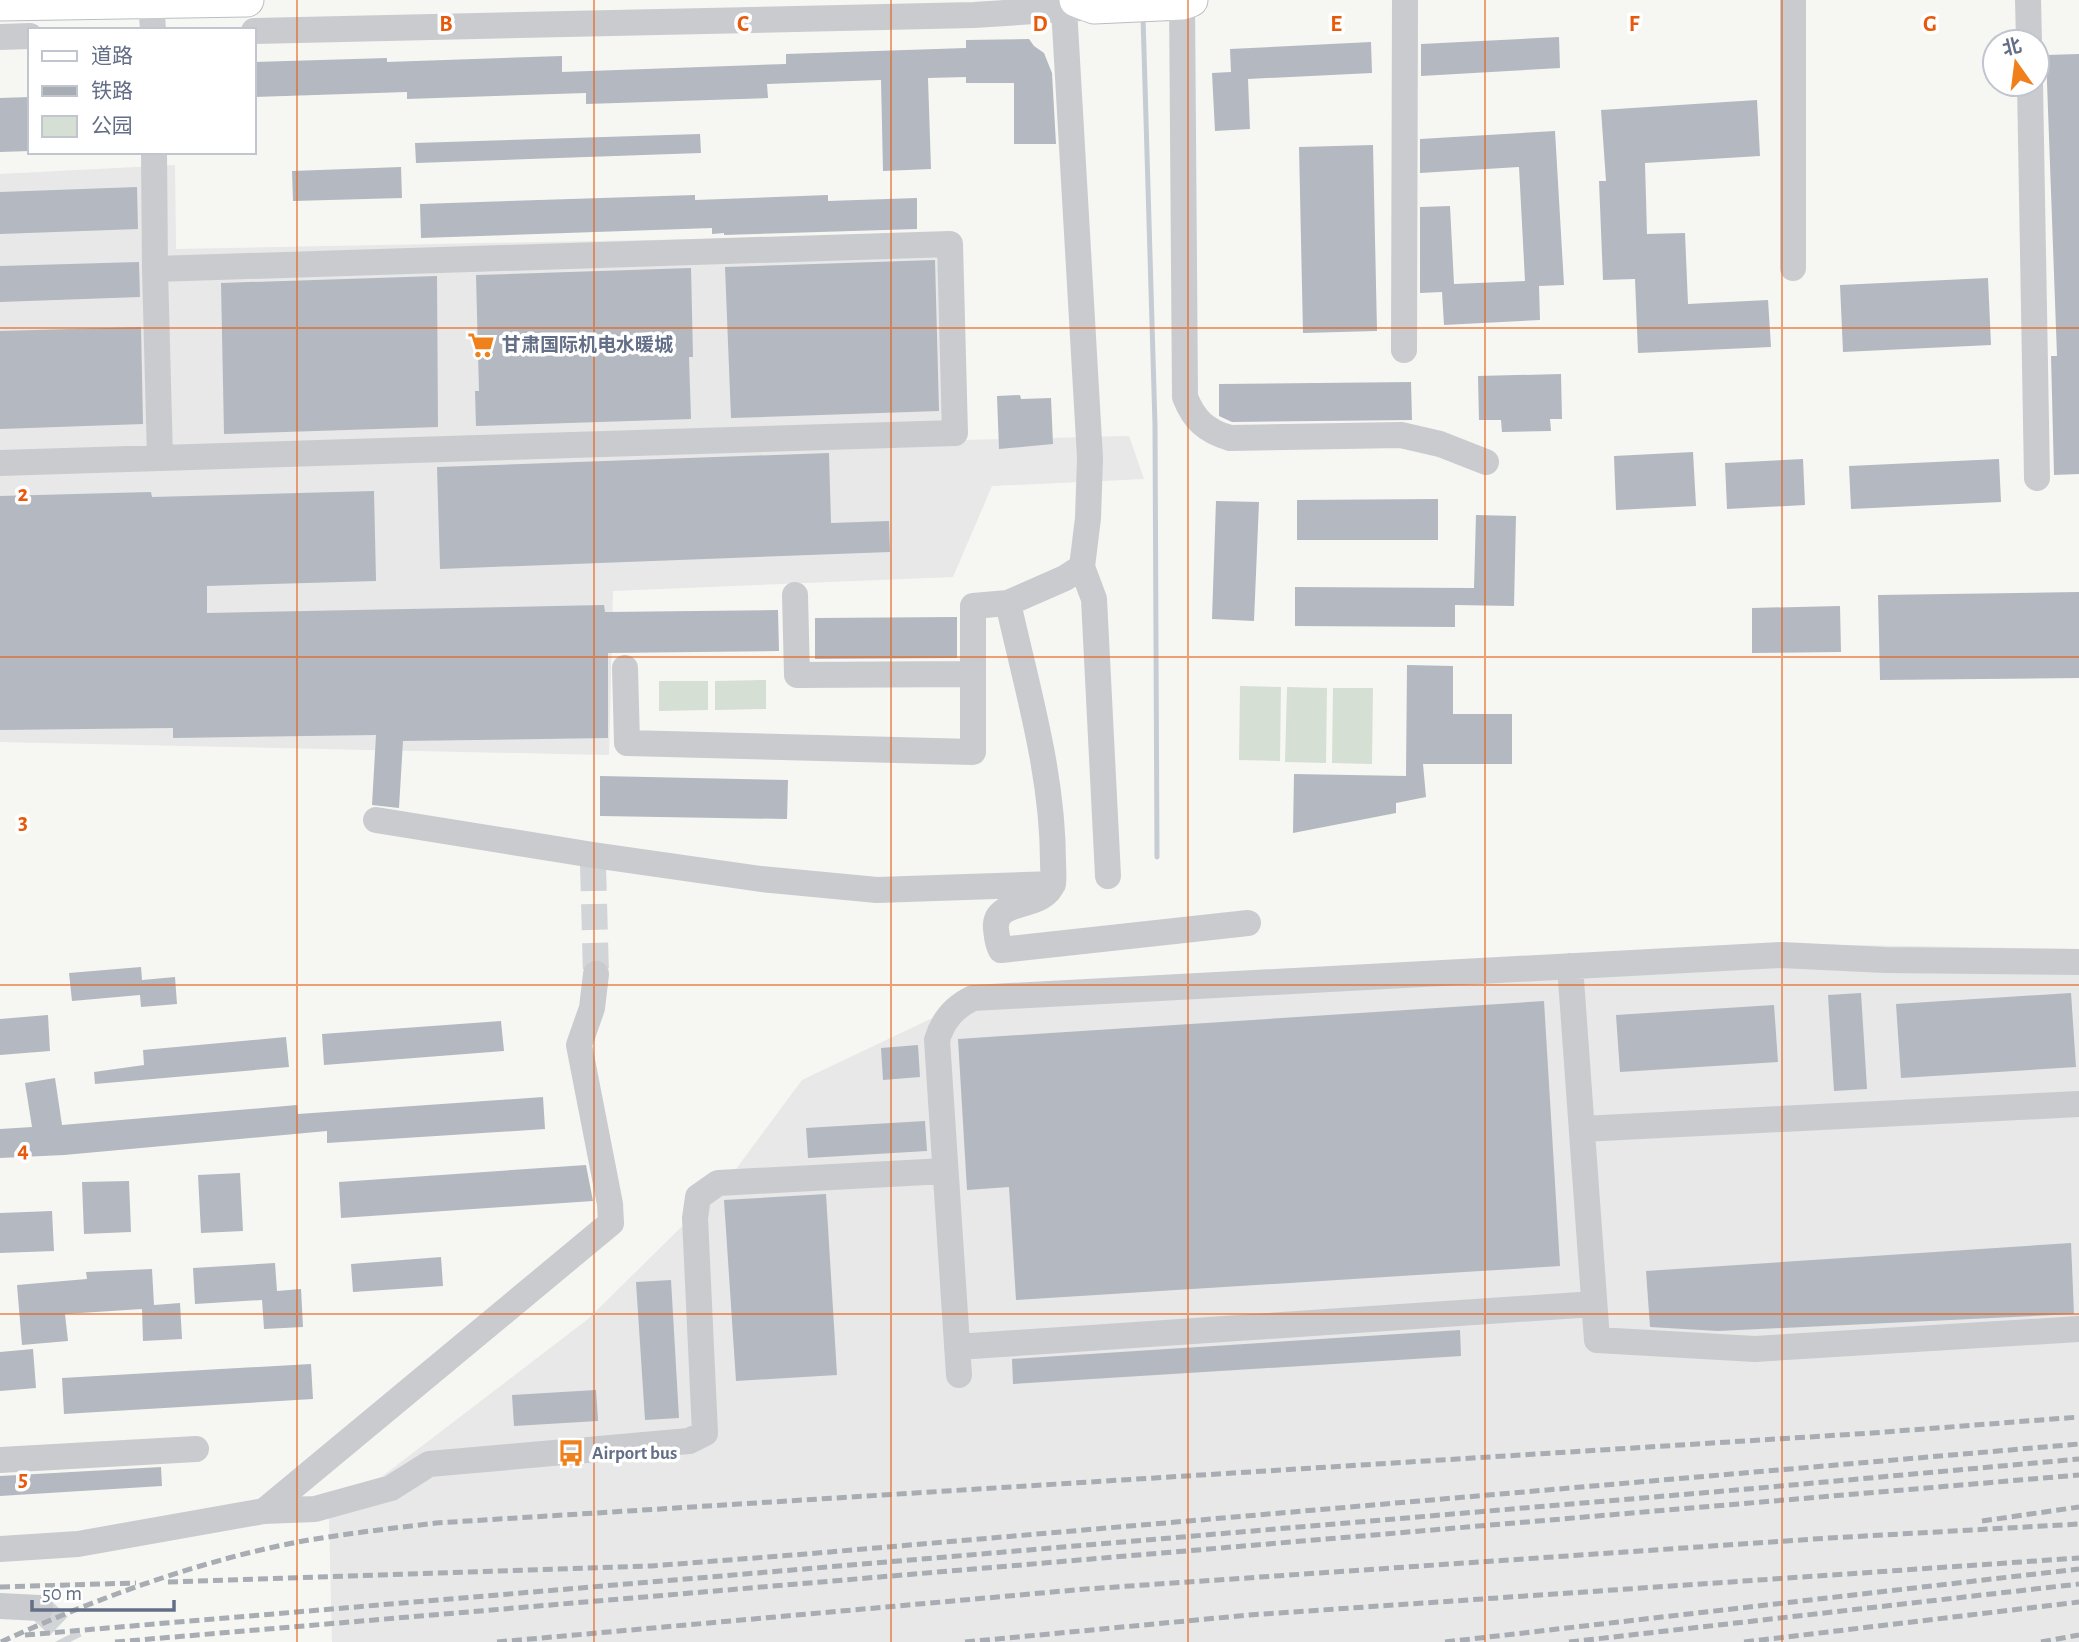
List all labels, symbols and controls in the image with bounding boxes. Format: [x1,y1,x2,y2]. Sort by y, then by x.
text: B [439,13,453,36]
text: C [737,13,749,36]
text: D [1032,13,1048,36]
text: E [1330,13,1342,36]
text: F [1629,13,1640,36]
text: G [1923,13,1937,36]
legend [28,28,256,154]
north arrow [1981,28,2051,98]
text: 北 [2000,35,2024,59]
text: 道路 [91,45,133,67]
text: 铁路 [91,80,133,102]
text: 公园 [91,115,133,137]
supermarket icon: 甘肃国际机电水暖城 [466,330,496,360]
place label: 甘肃国际机电水暖城 [502,334,673,355]
text: 2 [18,483,29,506]
text: 3 [18,811,28,834]
text: 4 [17,1139,29,1162]
bus stop icon: Airport bus [556,1438,586,1468]
place label: Airport bus [592,1444,677,1463]
text: 5 [18,1468,28,1491]
scale bar [32,1568,173,1612]
text: 50 m [42,1583,82,1604]

